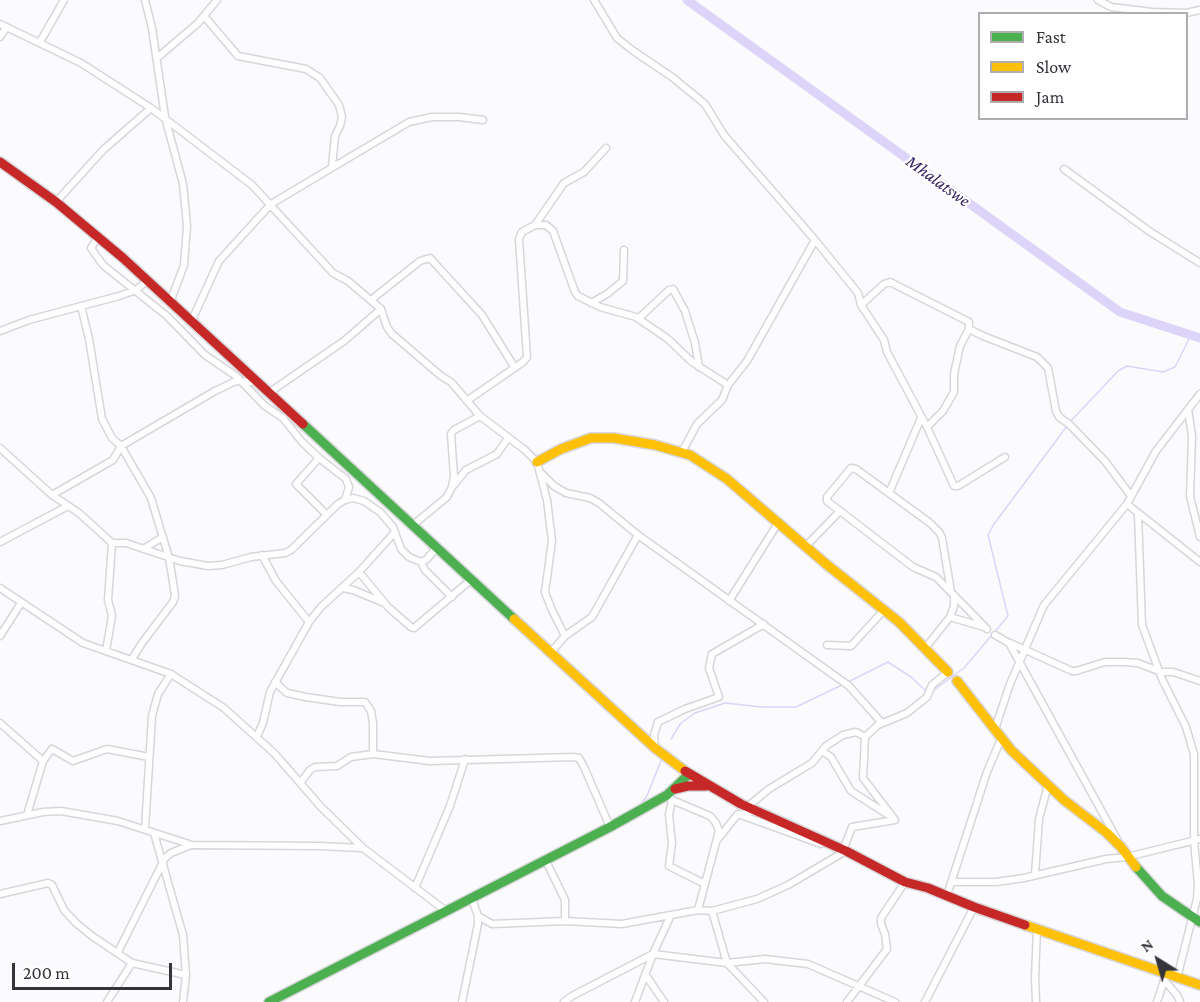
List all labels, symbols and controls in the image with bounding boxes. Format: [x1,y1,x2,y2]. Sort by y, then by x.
legend [978,12,1188,120]
text: Fast [1036,27,1066,47]
text: Slow [1036,57,1071,77]
text: Jam [1036,87,1064,107]
water label: Mhalatswe [902,150,974,212]
north arrow [1128,930,1188,990]
text: N [1137,935,1156,955]
scale bar [15,951,176,989]
text: 200 m [23,963,70,983]

